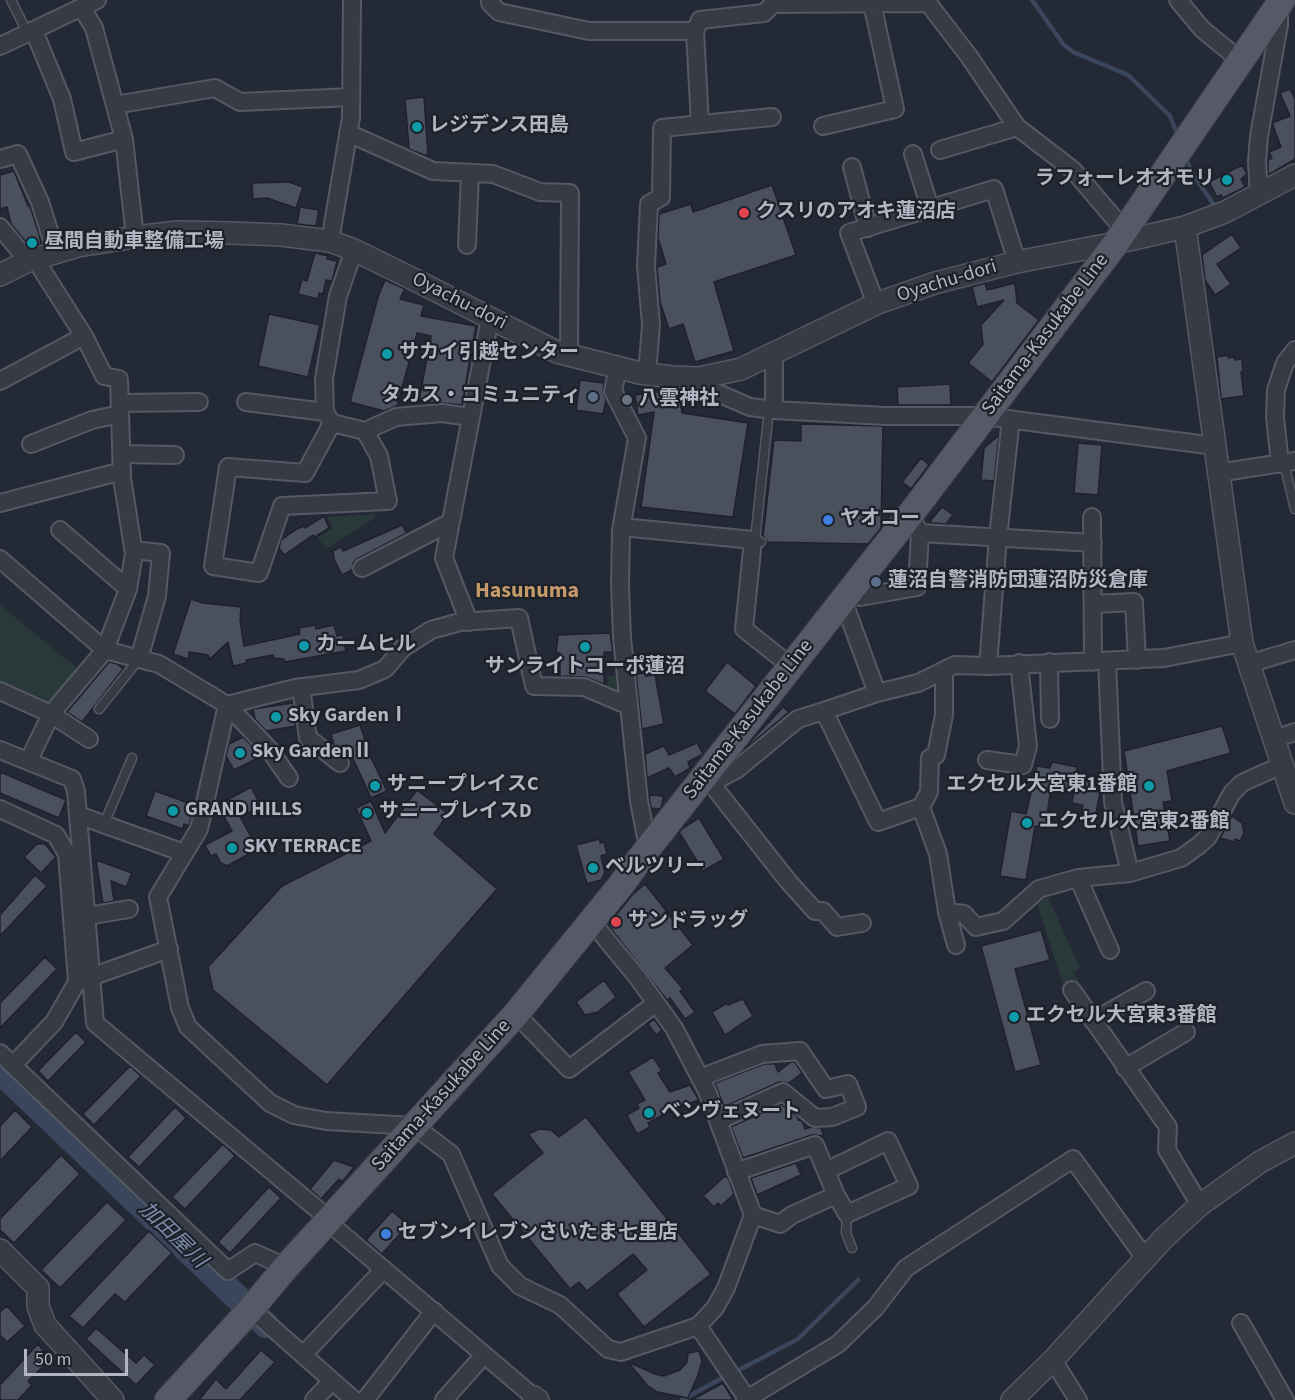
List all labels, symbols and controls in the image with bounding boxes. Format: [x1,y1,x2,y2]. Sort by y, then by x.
place label: レジデンス田島 [429,115,569,139]
marker: レジデンス田島 [410,120,424,134]
place label: ラフォーレオオモリ [1035,168,1215,192]
marker: ラフォーレオオモリ [1220,173,1234,187]
place label: クスリのアオキ蓮沼店 [756,201,956,225]
marker: クスリのアオキ蓮沼店 [737,206,751,220]
place label: 昼間自動車整備工場 [44,231,224,255]
marker: 昼間自動車整備工場 [25,236,39,250]
street label: Saitama-Kasukabe Line [977,249,1115,421]
street label: Oyachu-dori [894,255,1000,309]
street label: Oyachu-dori [408,268,510,336]
place label: サカイ引越センター [399,342,579,366]
marker: サカイ引越センター [380,347,394,361]
place label: タカス・コミュニティ [381,385,581,409]
place label: 八雲神社 [639,388,719,412]
marker: タカス・コミュニティ [586,390,600,404]
marker: 八雲神社 [620,393,634,407]
place label: ヤオコー [840,508,920,532]
marker: ヤオコー [821,513,835,527]
place label: 蓮沼自警消防団蓮沼防災倉庫 [888,570,1148,594]
marker: 蓮沼自警消防団蓮沼防災倉庫 [869,575,883,589]
district label: Hasunuma [475,579,579,605]
place label: カームヒル [316,634,416,658]
street label: Saitama-Kasukabe Line [679,635,819,805]
marker: カームヒル [297,639,311,653]
marker: サンライトコーポ蓮沼 [578,640,592,654]
place label: サンライトコーポ蓮沼 [485,656,685,680]
place label: Sky GardenⅠ [288,705,409,729]
marker: Sky GardenⅠ [269,710,283,724]
place label: Sky GardenⅡ [252,741,373,765]
marker: Sky GardenⅡ [233,746,247,760]
place label: サニープレイスC [387,774,539,798]
place label: エクセル大宮東1番館 [946,774,1137,798]
marker: サニープレイスC [368,779,382,793]
marker: エクセル大宮東1番館 [1142,779,1156,793]
place label: GRAND HILLS [185,799,302,823]
place label: サニープレイスD [379,801,532,825]
marker: GRAND HILLS [166,804,180,818]
marker: サニープレイスD [360,806,374,820]
place label: エクセル大宮東2番館 [1039,811,1230,835]
marker: エクセル大宮東2番館 [1020,816,1034,830]
place label: SKY TERRACE [244,836,362,860]
marker: SKY TERRACE [225,841,239,855]
place label: ベルツリー [605,856,705,880]
marker: ベルツリー [586,861,600,875]
place label: サンドラッグ [628,910,748,934]
marker: サンドラッグ [609,915,623,929]
place label: エクセル大宮東3番館 [1026,1005,1217,1029]
marker: エクセル大宮東3番館 [1007,1010,1021,1024]
street label: Saitama-Kasukabe Line [367,1015,517,1177]
place label: ベンヴェヌート [661,1101,801,1125]
marker: ベンヴェヌート [642,1106,656,1120]
water label: 加田屋川 [133,1198,211,1274]
place label: セブンイレブンさいたま七里店 [398,1222,678,1246]
marker: セブンイレブンさいたま七里店 [379,1227,393,1241]
scale bar [27,1337,130,1375]
text: 50 m [35,1347,71,1372]

